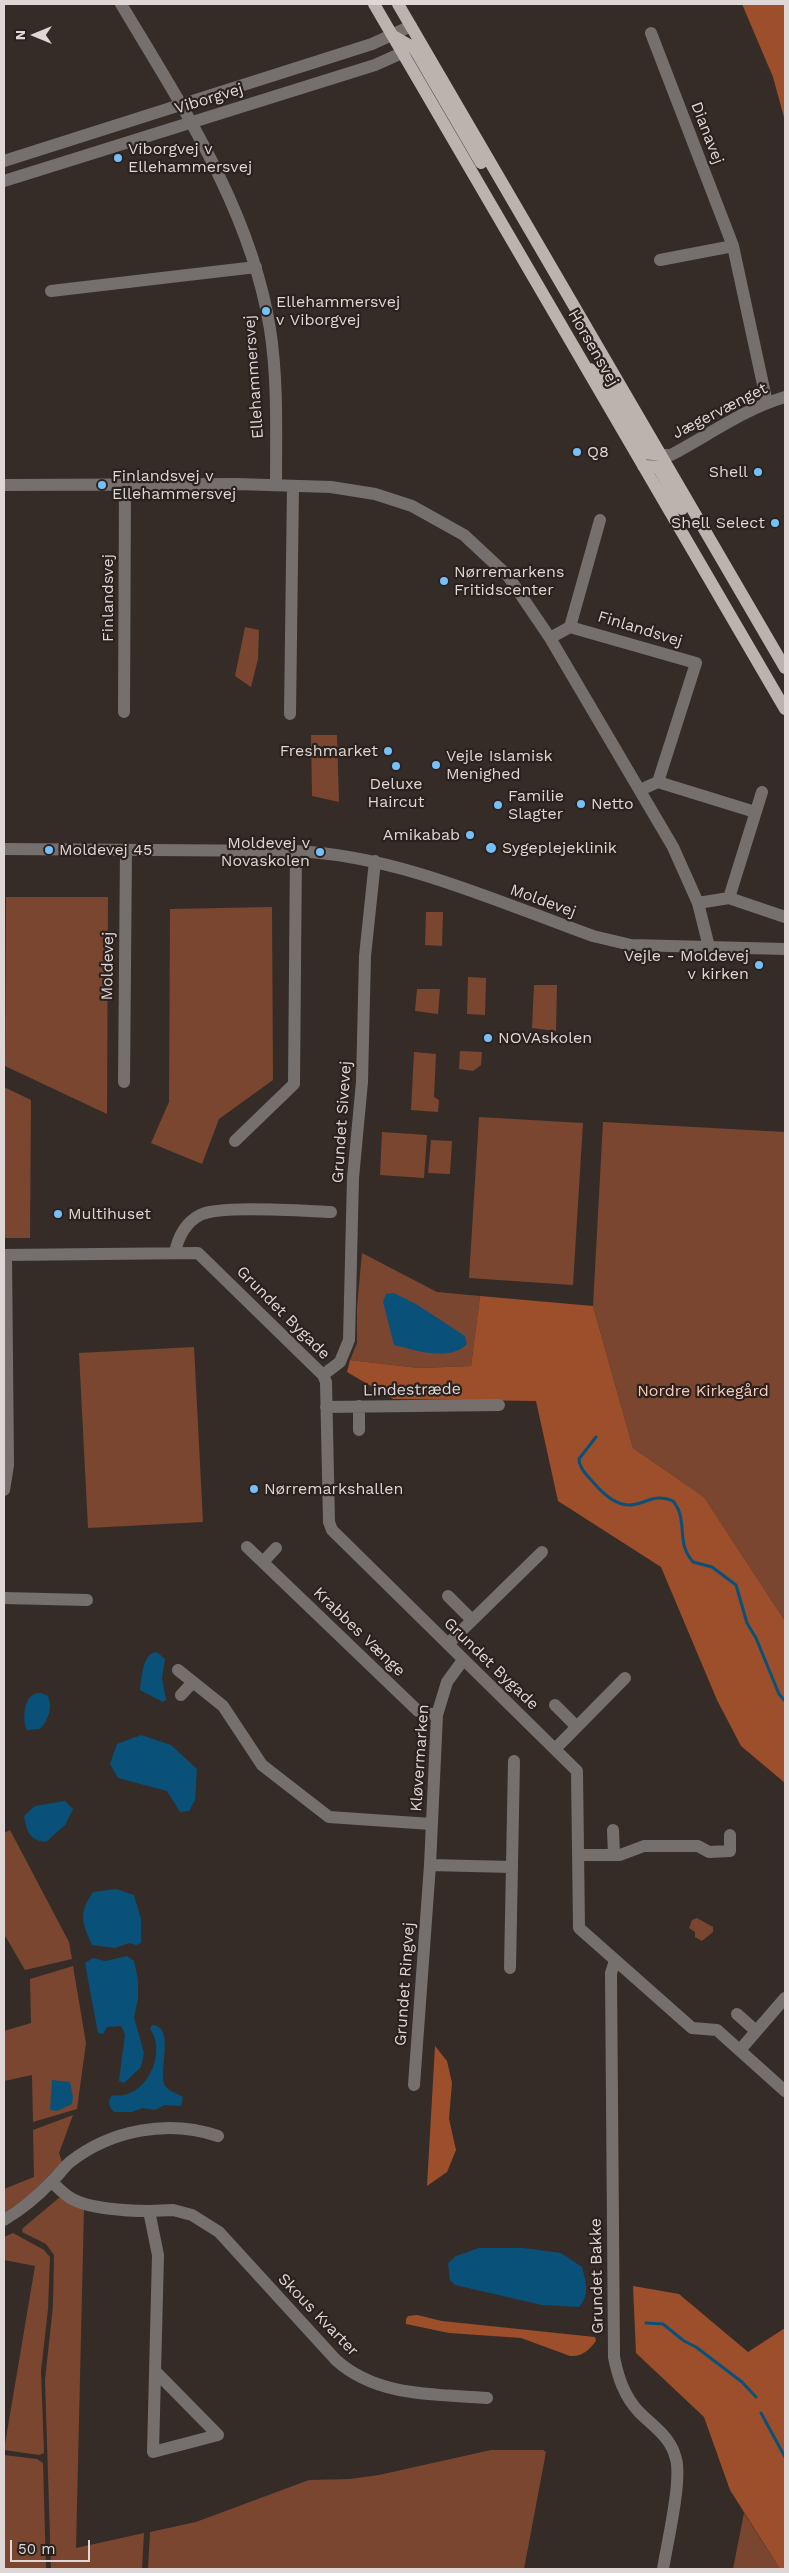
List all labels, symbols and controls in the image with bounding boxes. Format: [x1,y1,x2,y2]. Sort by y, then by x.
north arrow [10,10,60,60]
text: N [12,30,28,40]
street label: Viborgvej [172,79,246,119]
street label: Dianavej [686,99,728,167]
place label: Viborgvej v Ellehammersvej [128,139,252,177]
marker: Viborgvej v Ellehammersvej [112,152,124,164]
place label: Ellehammersvej v Viborgvej [276,292,400,330]
marker: Ellehammersvej v Viborgvej [260,305,272,317]
street label: Horsensvej [563,306,623,390]
street label: Ellehammersvej [240,314,268,440]
street label: Jægervænget [669,379,771,443]
place label: Q8 [587,442,609,462]
marker: Q8 [571,446,583,458]
place label: Shell [709,462,748,482]
place label: Finlandsvej v Ellehammersvej [112,466,236,504]
marker: Shell [752,466,764,478]
marker: Finlandsvej v Ellehammersvej [96,479,108,491]
place label: Shell Select [671,513,765,533]
marker: Shell Select [769,517,781,529]
street label: Finlandsvej [98,554,118,642]
place label: Nørremarkens Fritidscenter [454,562,564,600]
marker: Nørremarkens Fritidscenter [438,575,450,587]
street label: Finlandsvej [595,607,685,651]
place label: Freshmarket [280,741,378,761]
marker: Freshmarket [382,745,394,757]
place label: Vejle Islamisk Menighed [446,746,553,784]
marker: Vejle Islamisk Menighed [430,759,442,771]
marker: Deluxe Haircut [390,760,402,772]
place label: Deluxe Haircut [368,774,424,812]
place label: Familie Slagter [508,786,564,824]
place label: Netto [591,794,634,814]
marker: Netto [575,798,587,810]
marker: Familie Slagter [492,799,504,811]
place label: Amikabab [383,825,460,845]
marker: Amikabab [464,829,476,841]
place label: Moldevej v Novaskolen [221,833,310,871]
place label: Sygeplejeklinik [502,838,617,858]
place label: Moldevej 45 [59,840,152,860]
marker: Sygeplejeklinik [484,841,498,855]
marker: Moldevej 45 [43,844,55,856]
marker: Moldevej v Novaskolen [314,846,326,858]
street label: Moldevej [507,880,579,922]
street label: Moldevej [98,931,118,1001]
place label: Vejle - Moldevej v kirken [624,946,749,984]
marker: Vejle - Moldevej v kirken [753,959,765,971]
place label: NOVAskolen [498,1028,592,1048]
marker: NOVAskolen [482,1032,494,1044]
street label: Grundet Sivevej [328,1060,356,1184]
place label: Multihuset [68,1204,151,1224]
marker: Multihuset [52,1208,64,1220]
street label: Grundet Bygade [232,1262,334,1364]
street label: Lindestræde [363,1380,461,1400]
park label: Nordre Kirkegård [637,1381,769,1401]
place label: Nørremarkshallen [264,1479,403,1499]
marker: Nørremarkshallen [248,1483,260,1495]
street label: Krabbes Vænge [309,1583,409,1681]
street label: Grundet Bygade [440,1614,542,1714]
street label: Kløvermarken [407,1704,433,1812]
street label: Grundet Ringvej [391,1921,419,2047]
street label: Grundet Bakke [586,2218,608,2334]
street label: Skous Kvarter [274,2270,362,2360]
scale bar [12,2530,92,2562]
text: 50 m [18,2540,55,2558]

